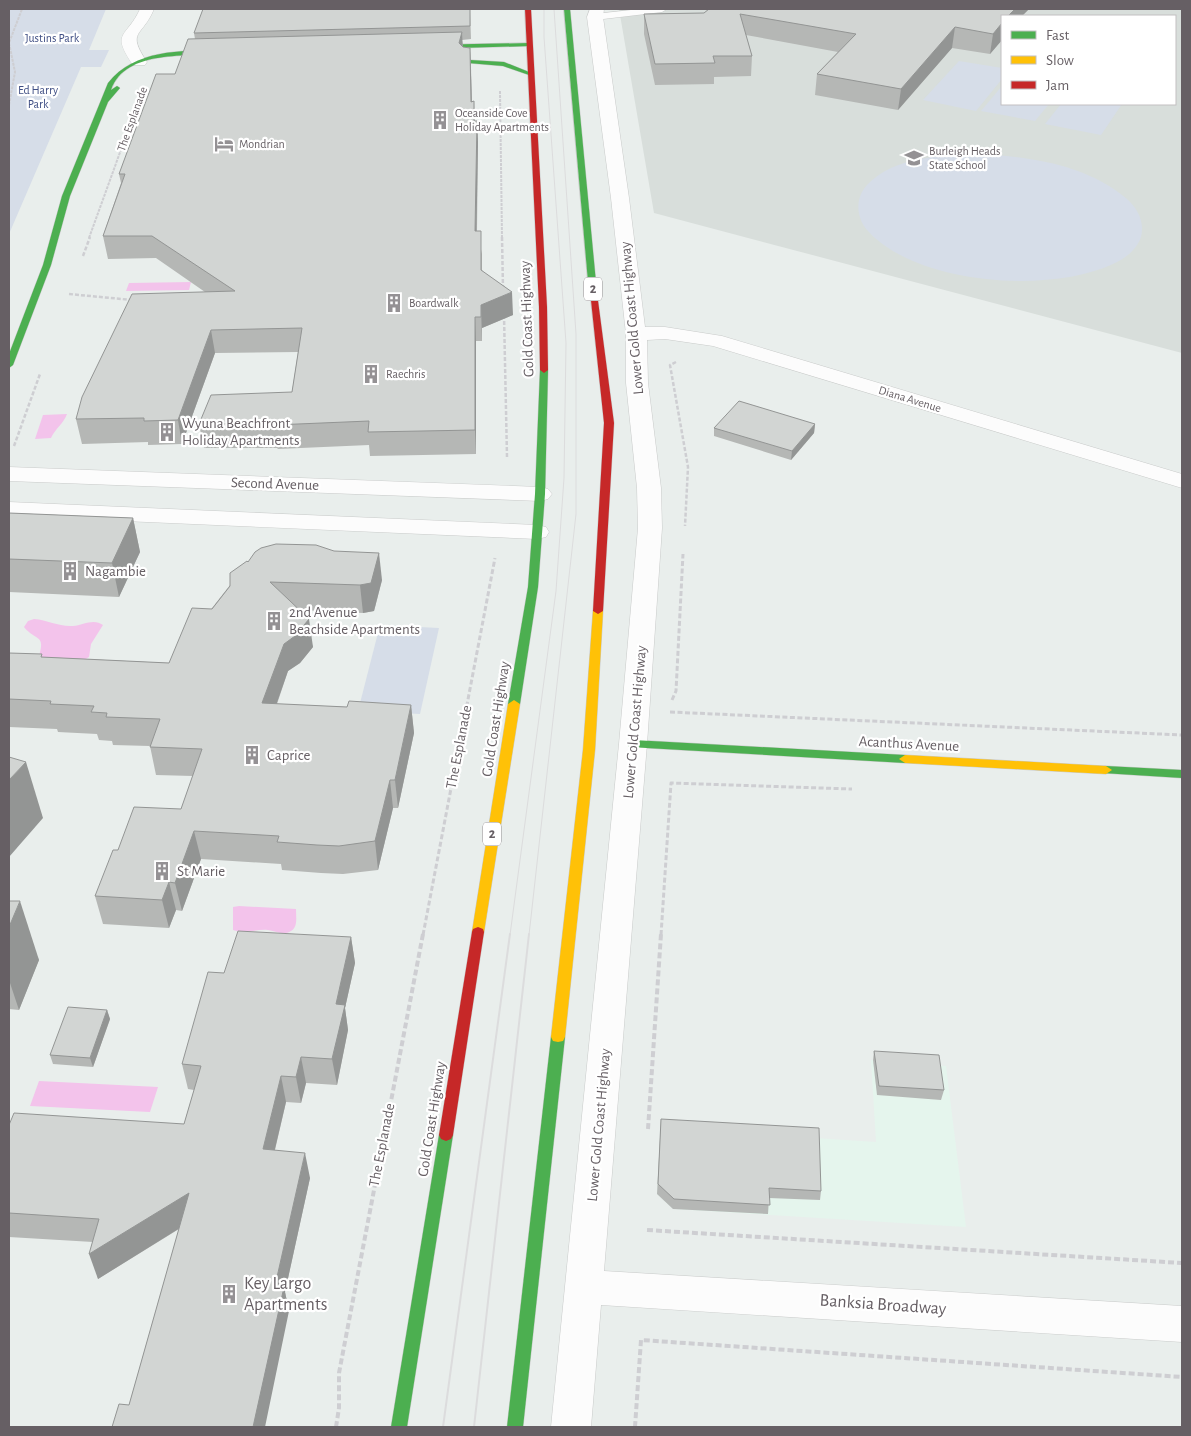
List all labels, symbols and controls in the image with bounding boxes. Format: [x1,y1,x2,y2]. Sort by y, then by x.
legend [1001,15,1176,105]
text: Fast [1046,28,1070,43]
park label: Justins Park [25,32,80,44]
text: Slow [1046,53,1074,68]
text: Jam [1046,78,1069,93]
park label: Ed Harry Park [18,84,58,110]
street label: The Esplanade [115,85,149,153]
place label: Oceanside Cove Holiday Apartments [455,107,549,134]
building icon: Oceanside Cove Holiday Apartments [429,109,451,131]
hotel icon: Mondrian [213,133,235,155]
place label: Mondrian [239,138,285,150]
place label: Burleigh Heads State School [929,145,1001,171]
school or university icon: Burleigh Heads State School [903,147,925,169]
street label: Lower Gold Coast Highway [618,240,646,395]
street label: Gold Coast Highway [517,260,537,377]
road number: 2 [584,278,602,300]
building icon: Boardwalk [383,292,405,314]
place label: Boardwalk [409,297,459,309]
building icon: Raechris [360,363,382,385]
place label: Raechris [386,368,425,380]
street label: Diana Avenue [877,384,943,414]
place label: Wyuna Beachfront Holiday Apartments [182,416,299,448]
building icon: Wyuna Beachfront Holiday Apartments [156,421,178,443]
street label: Second Avenue [231,475,320,493]
building icon: Nagambie [59,560,81,582]
place label: Nagambie [85,564,146,579]
place label: 2nd Avenue Beachside Apartments [289,605,420,637]
building icon: 2nd Avenue Beachside Apartments [263,610,285,632]
street label: Lower Gold Coast Highway [621,644,649,799]
street label: Gold Coast Highway [479,660,513,778]
street label: The Esplanade [444,704,474,790]
street label: Acanthus Avenue [858,734,960,754]
building icon: Caprice [241,744,263,766]
place label: Caprice [267,748,310,763]
road number: 2 [483,822,501,846]
building icon: St Marie [151,860,173,882]
place label: St Marie [177,864,225,879]
street label: Lower Gold Coast Highway [585,1047,613,1202]
street label: Gold Coast Highway [415,1060,449,1178]
street label: The Esplanade [367,1102,397,1188]
place label: Key Largo Apartments [244,1275,327,1314]
building icon: Key Largo Apartments [218,1283,240,1305]
street label: Banksia Broadway [819,1292,947,1318]

